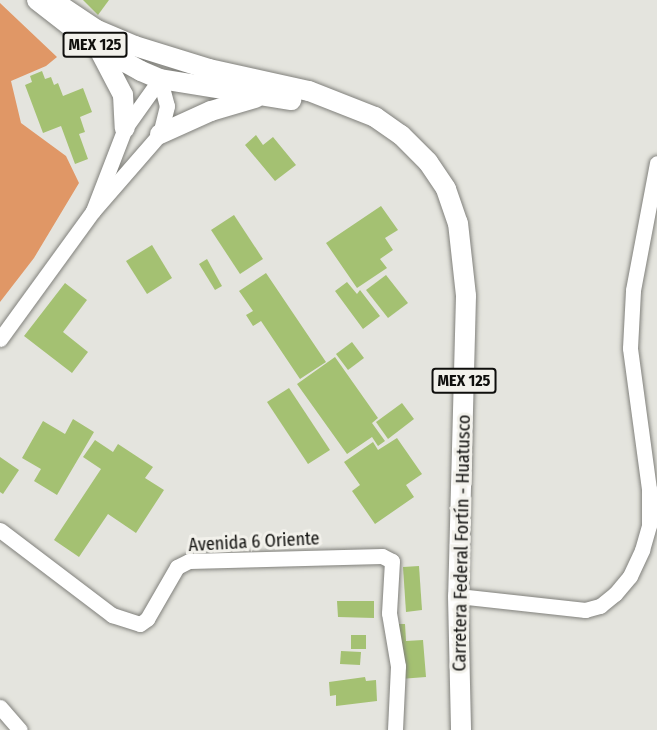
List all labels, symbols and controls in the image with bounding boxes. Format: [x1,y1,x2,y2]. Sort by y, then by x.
road number: MEX 125 [62,32,128,58]
road number: MEX 125 [431,368,497,394]
street label: Carretera Federal Fortín - Huatusco [449,414,475,672]
street label: Avenida 6 Oriente [188,528,320,556]

